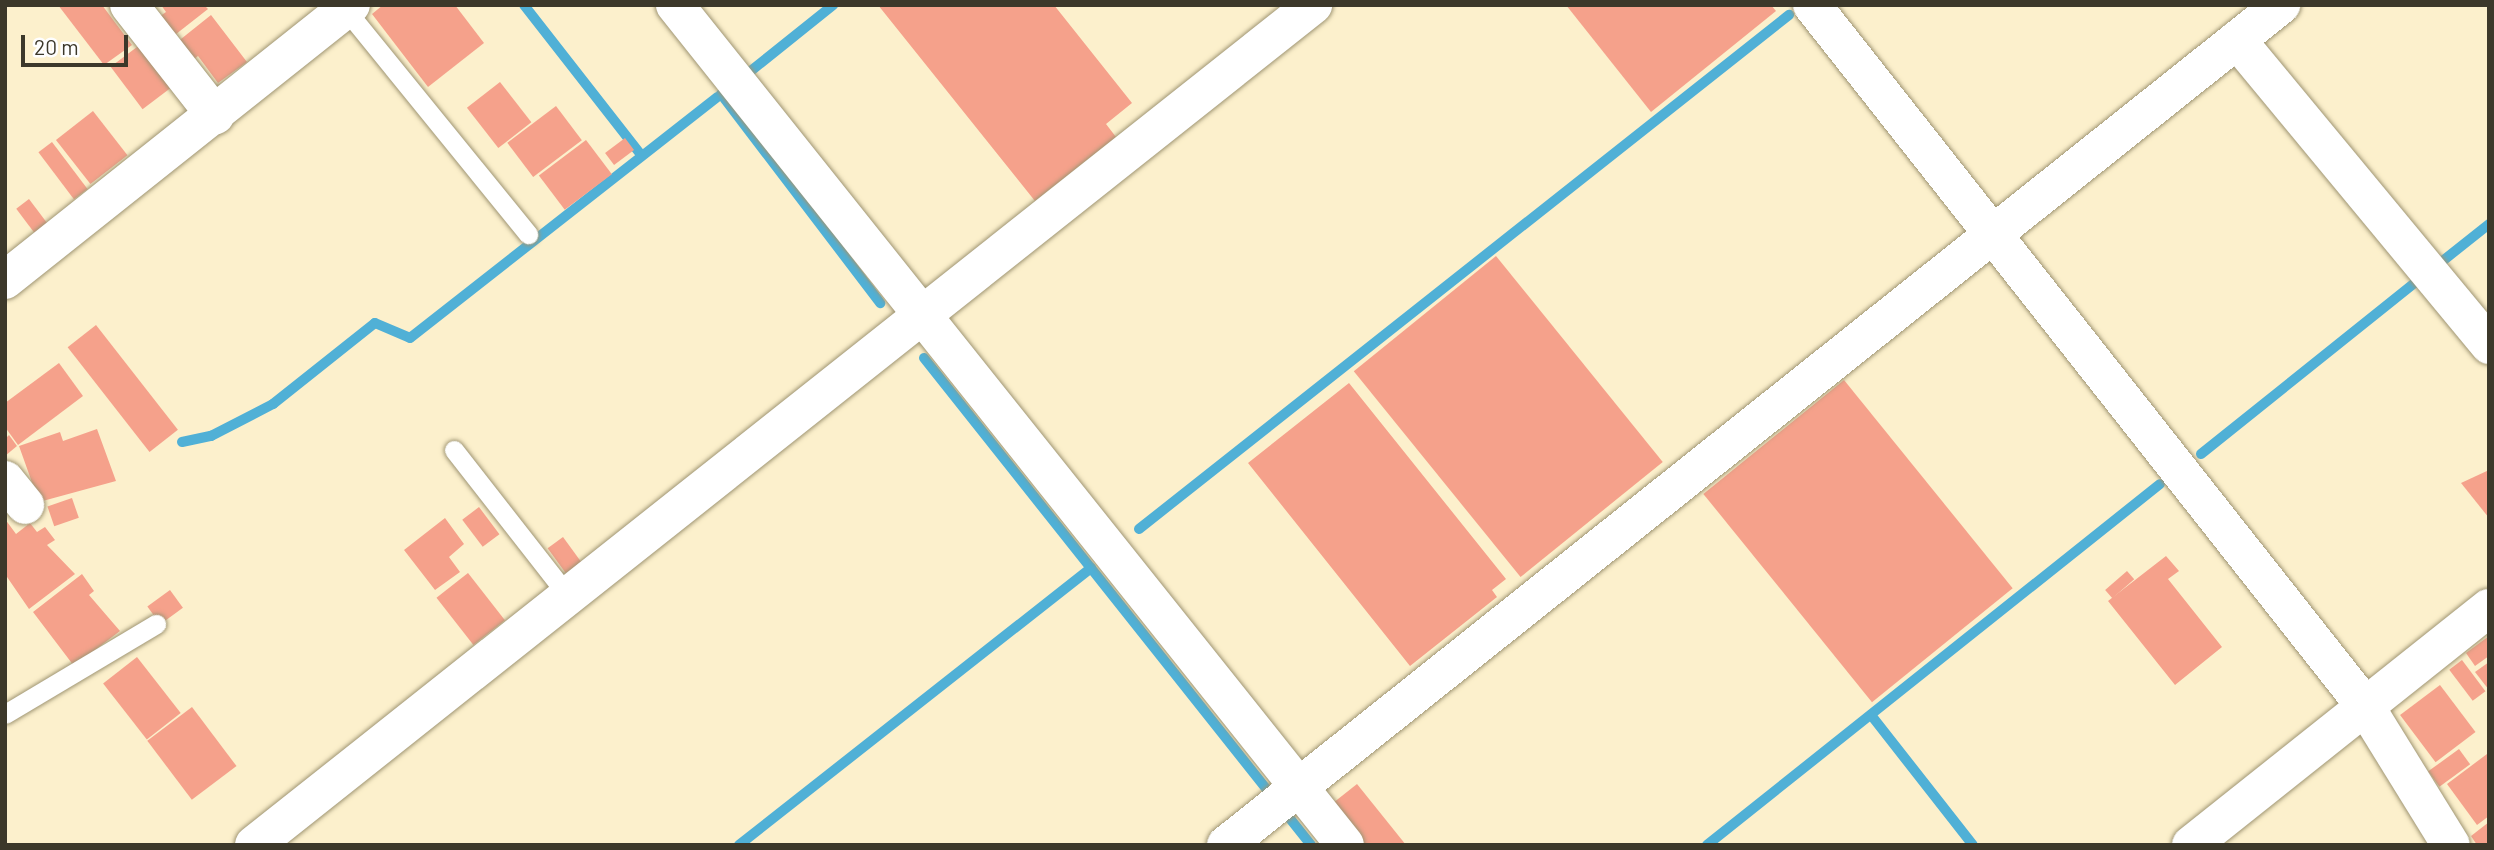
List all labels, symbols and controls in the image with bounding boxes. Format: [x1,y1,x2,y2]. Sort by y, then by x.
scale bar [24,21,131,65]
text: 20 m [34,34,79,59]

